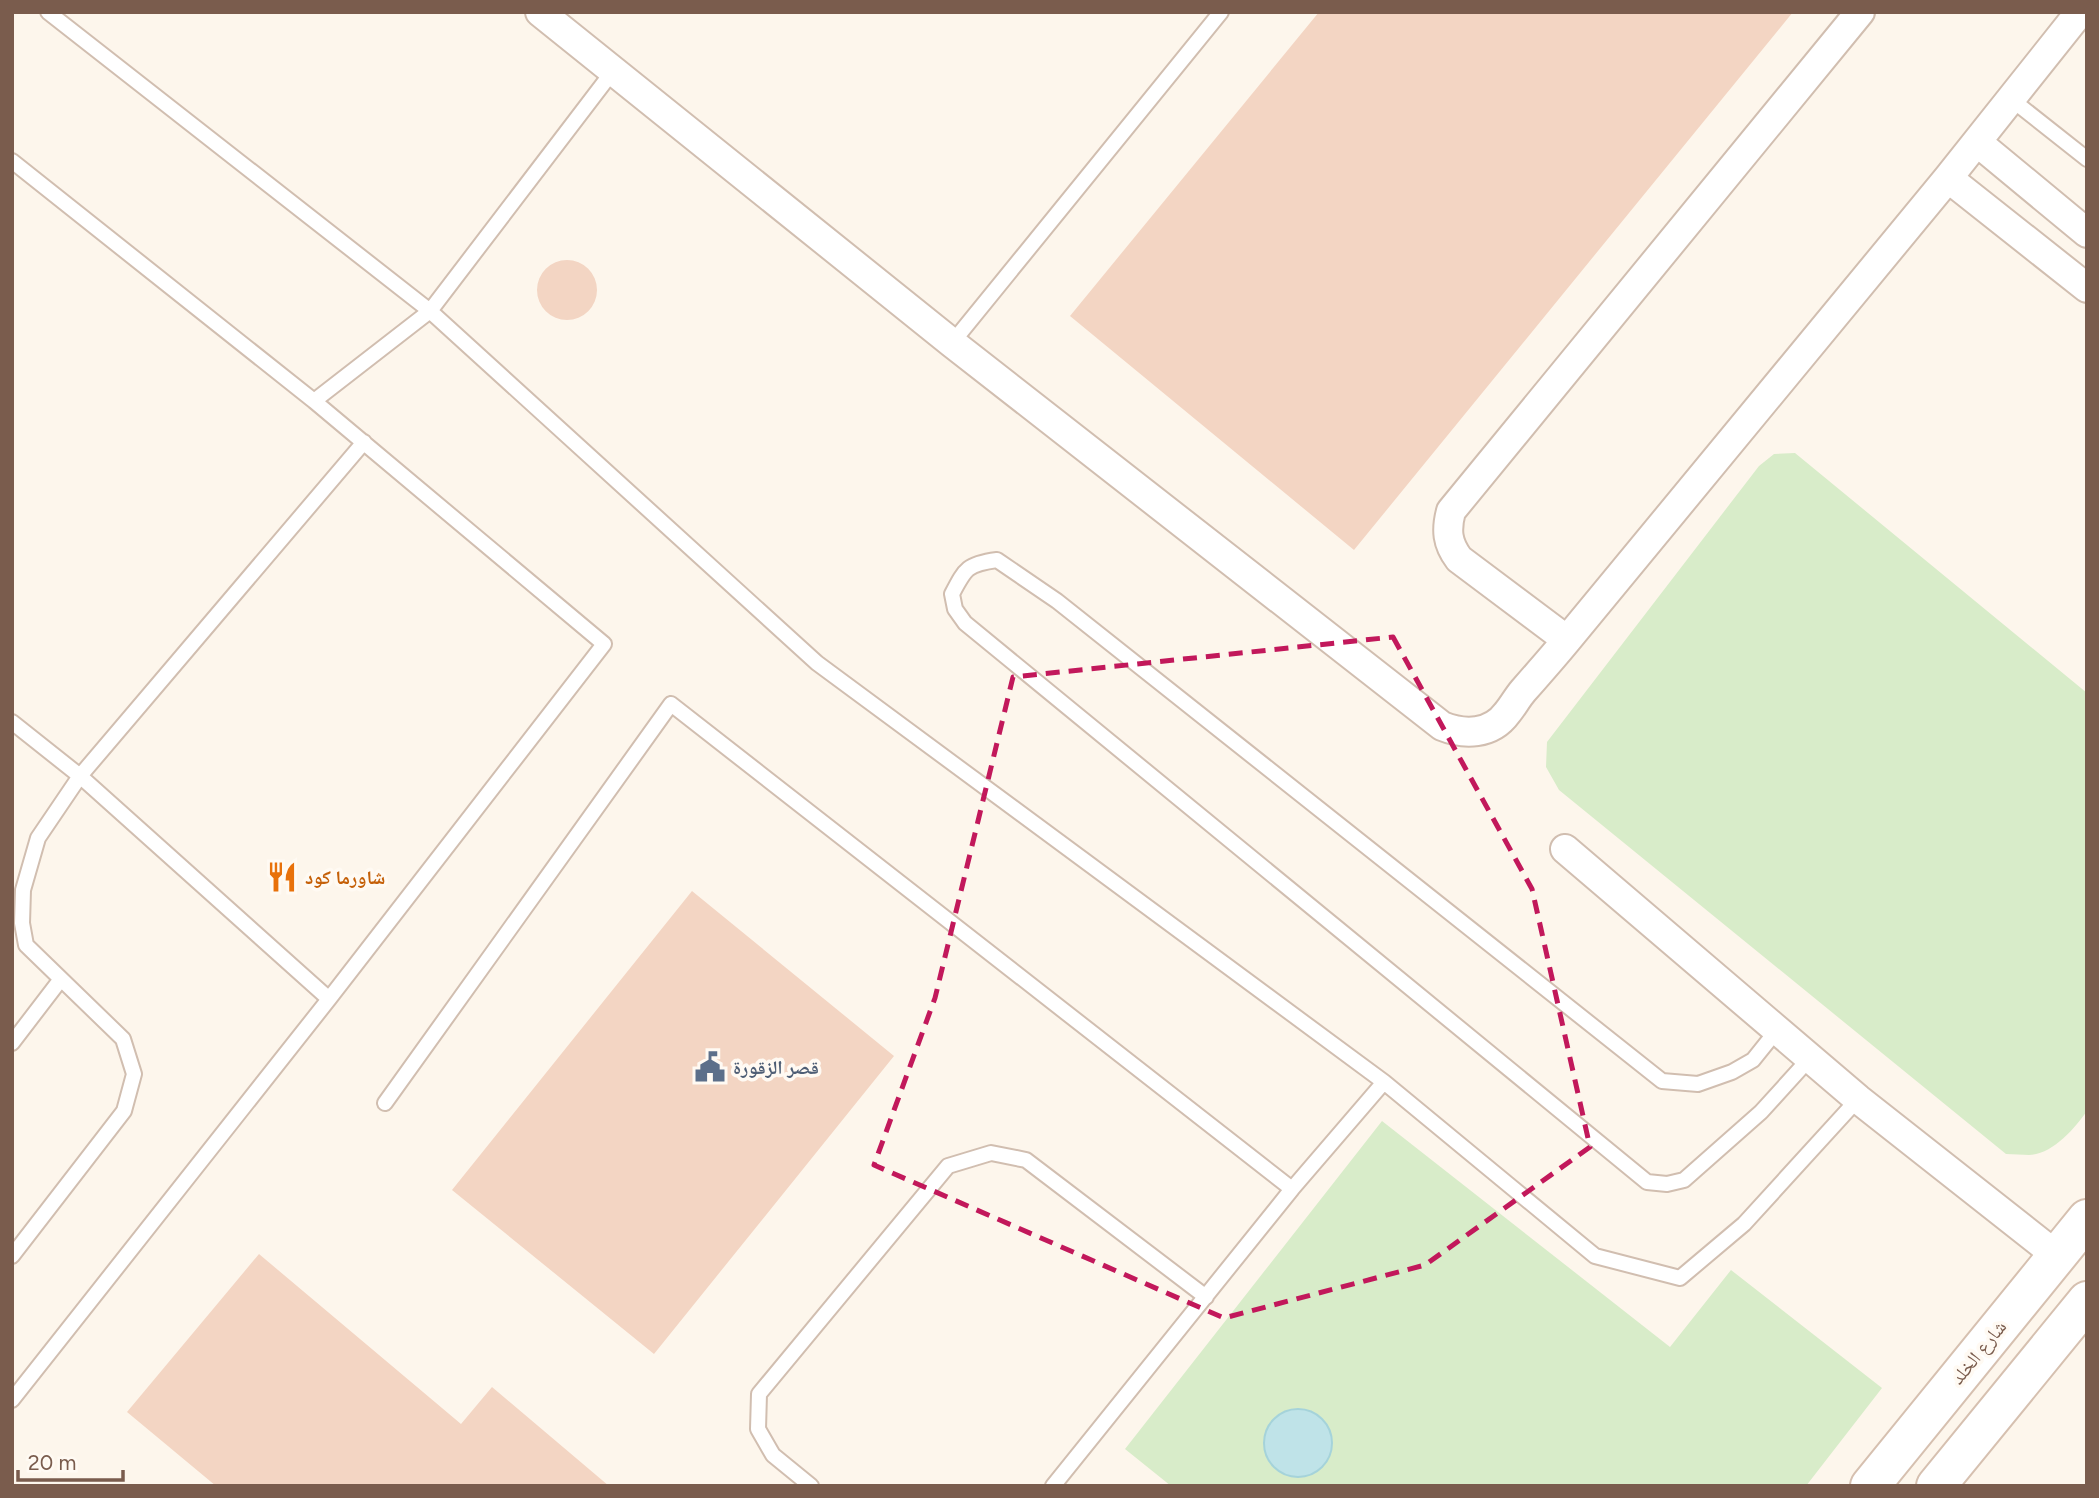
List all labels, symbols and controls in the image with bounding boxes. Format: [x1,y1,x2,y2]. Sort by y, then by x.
restaurant icon: شاورما كود [265,860,299,894]
place label: شاورما كود [305,866,385,889]
public building icon: قصر الزقورة [693,1050,727,1084]
place label: قصر الزقورة [733,1056,819,1079]
street label: شارع الخلد [1946,1316,2011,1389]
scale bar [18,1438,122,1482]
text: 20 m [28,1450,76,1475]

